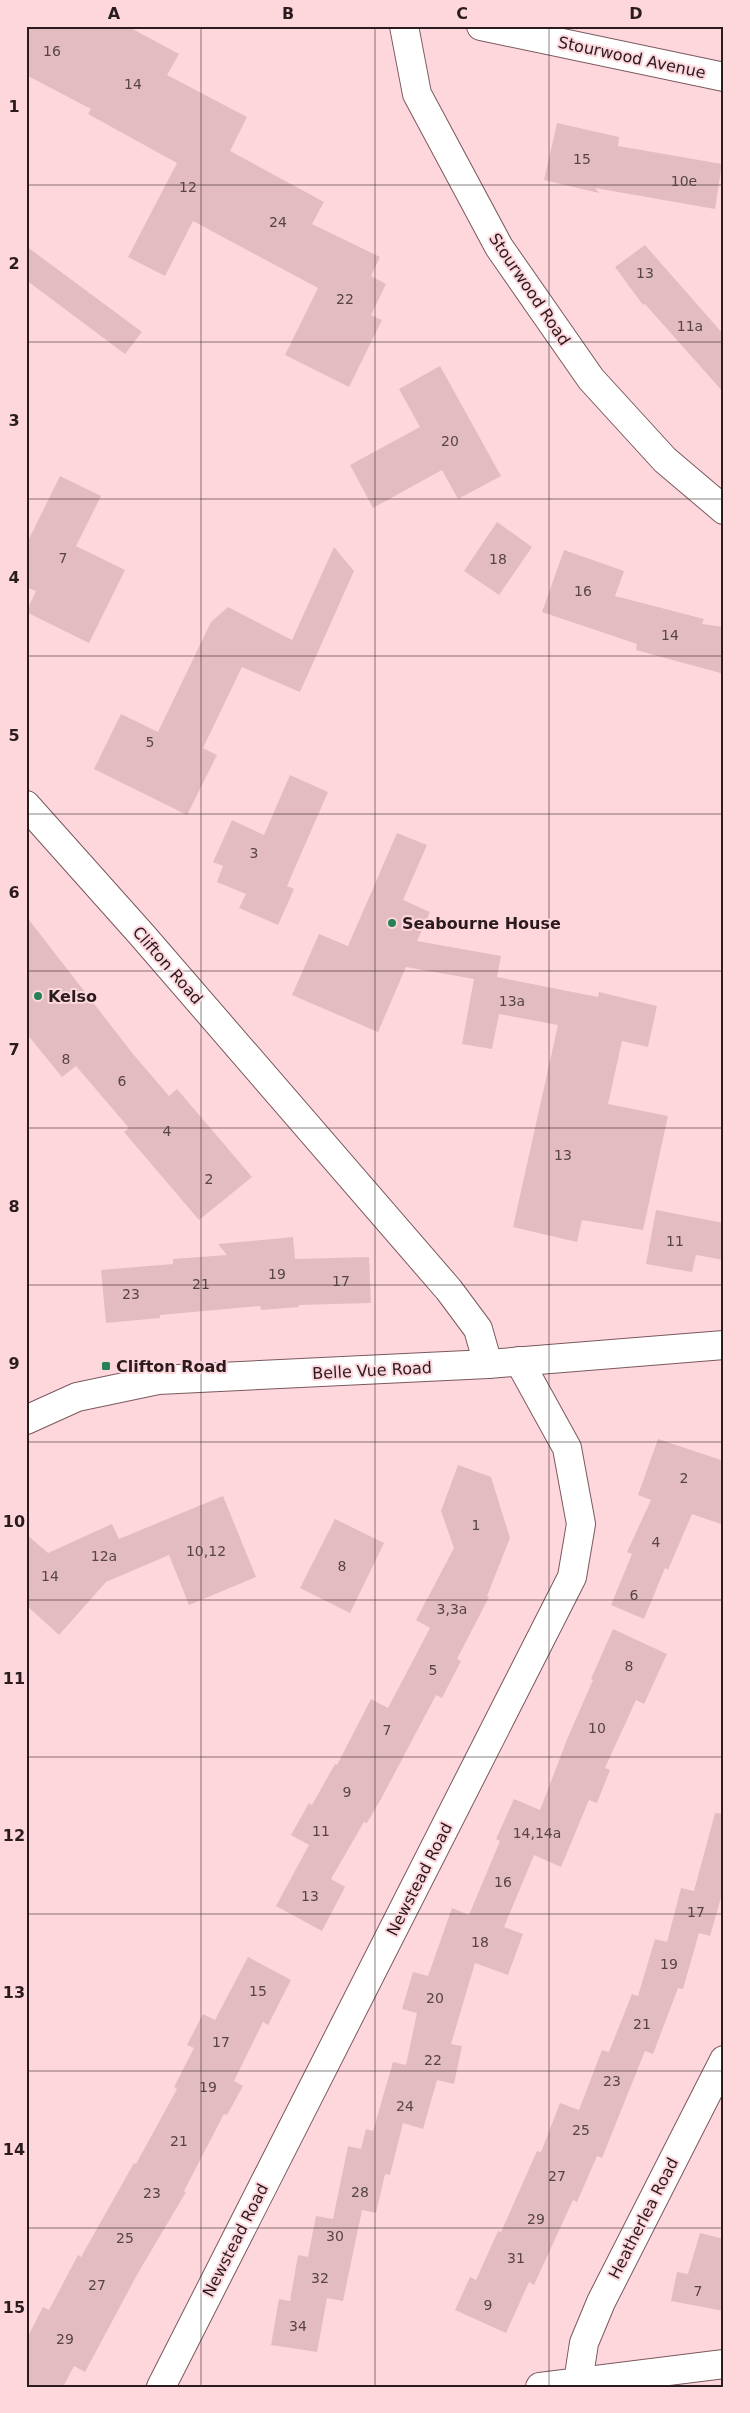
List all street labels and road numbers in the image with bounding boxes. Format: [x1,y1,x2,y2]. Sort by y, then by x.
street label: Stourwood Avenue [556,33,707,82]
street label: Stourwood Road [485,230,574,349]
street label: Clifton Road [129,923,207,1008]
street label: Belle Vue Road [312,1358,432,1383]
street label: Newstead Road [383,1819,456,1939]
street label: Heatherlea Road [605,2154,682,2282]
street label: Newstead Road [199,2180,272,2300]

